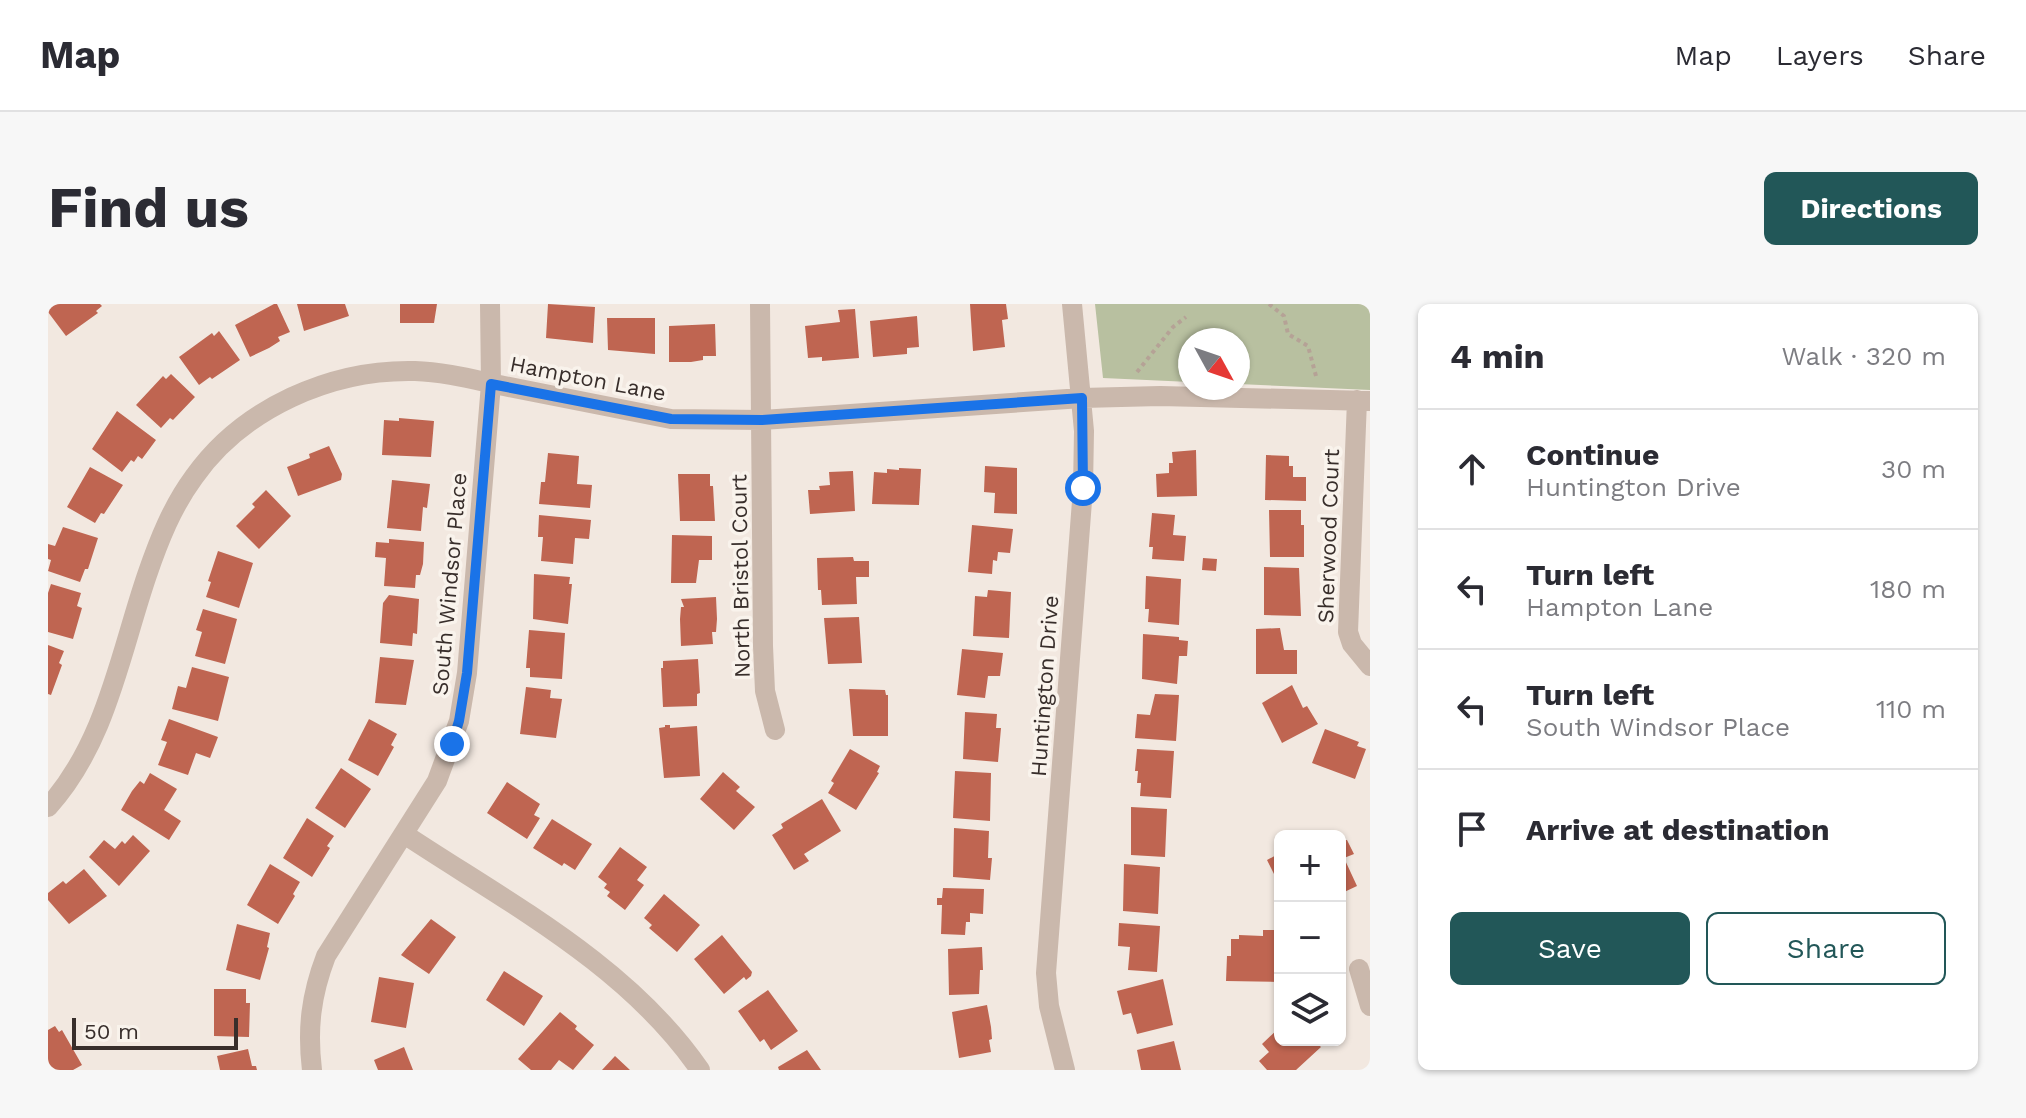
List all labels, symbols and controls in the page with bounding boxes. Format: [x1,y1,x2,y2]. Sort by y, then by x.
text: Map [40,33,120,77]
text: Map [1675,39,1732,72]
text: Layers [1776,39,1864,72]
text: Share [1908,39,1986,72]
button: Directions [1764,172,1978,245]
text: Find us [48,175,249,241]
north arrow [1178,328,1250,400]
text: 4 min [1450,336,1545,376]
text: Walk · 320 m [1781,341,1946,371]
street label: Hampton Lane [508,351,668,406]
text: Continue [1526,437,1659,472]
icon: ahead [1450,447,1494,491]
street label: Sherwood Court [1313,448,1344,624]
text: 30 m [1881,454,1946,484]
route start [1065,470,1101,506]
street label: South Windsor Place [427,472,472,696]
text: Huntington Drive [1526,472,1741,502]
street label: North Bristol Court [726,474,755,678]
text: Turn left [1526,557,1654,592]
icon: left [1450,567,1494,611]
text: 180 m [1870,574,1946,604]
text: Hampton Lane [1526,592,1713,622]
street label: Huntington Drive [1026,595,1063,778]
text: Turn left [1526,677,1654,712]
icon: left [1450,687,1494,731]
text: 110 m [1876,694,1946,724]
text: South Windsor Place [1526,712,1790,742]
route end [434,726,470,762]
icon: arrive [1450,807,1494,851]
text: Arrive at destination [1526,812,1830,847]
map controls [1274,830,1346,1046]
button: + [1274,830,1346,902]
button: − [1274,902,1346,974]
button: Save [1450,912,1690,985]
button: Share [1706,912,1946,985]
button: layers [1274,974,1346,1046]
scale bar [72,1014,238,1050]
text: 50 m [84,1019,139,1044]

